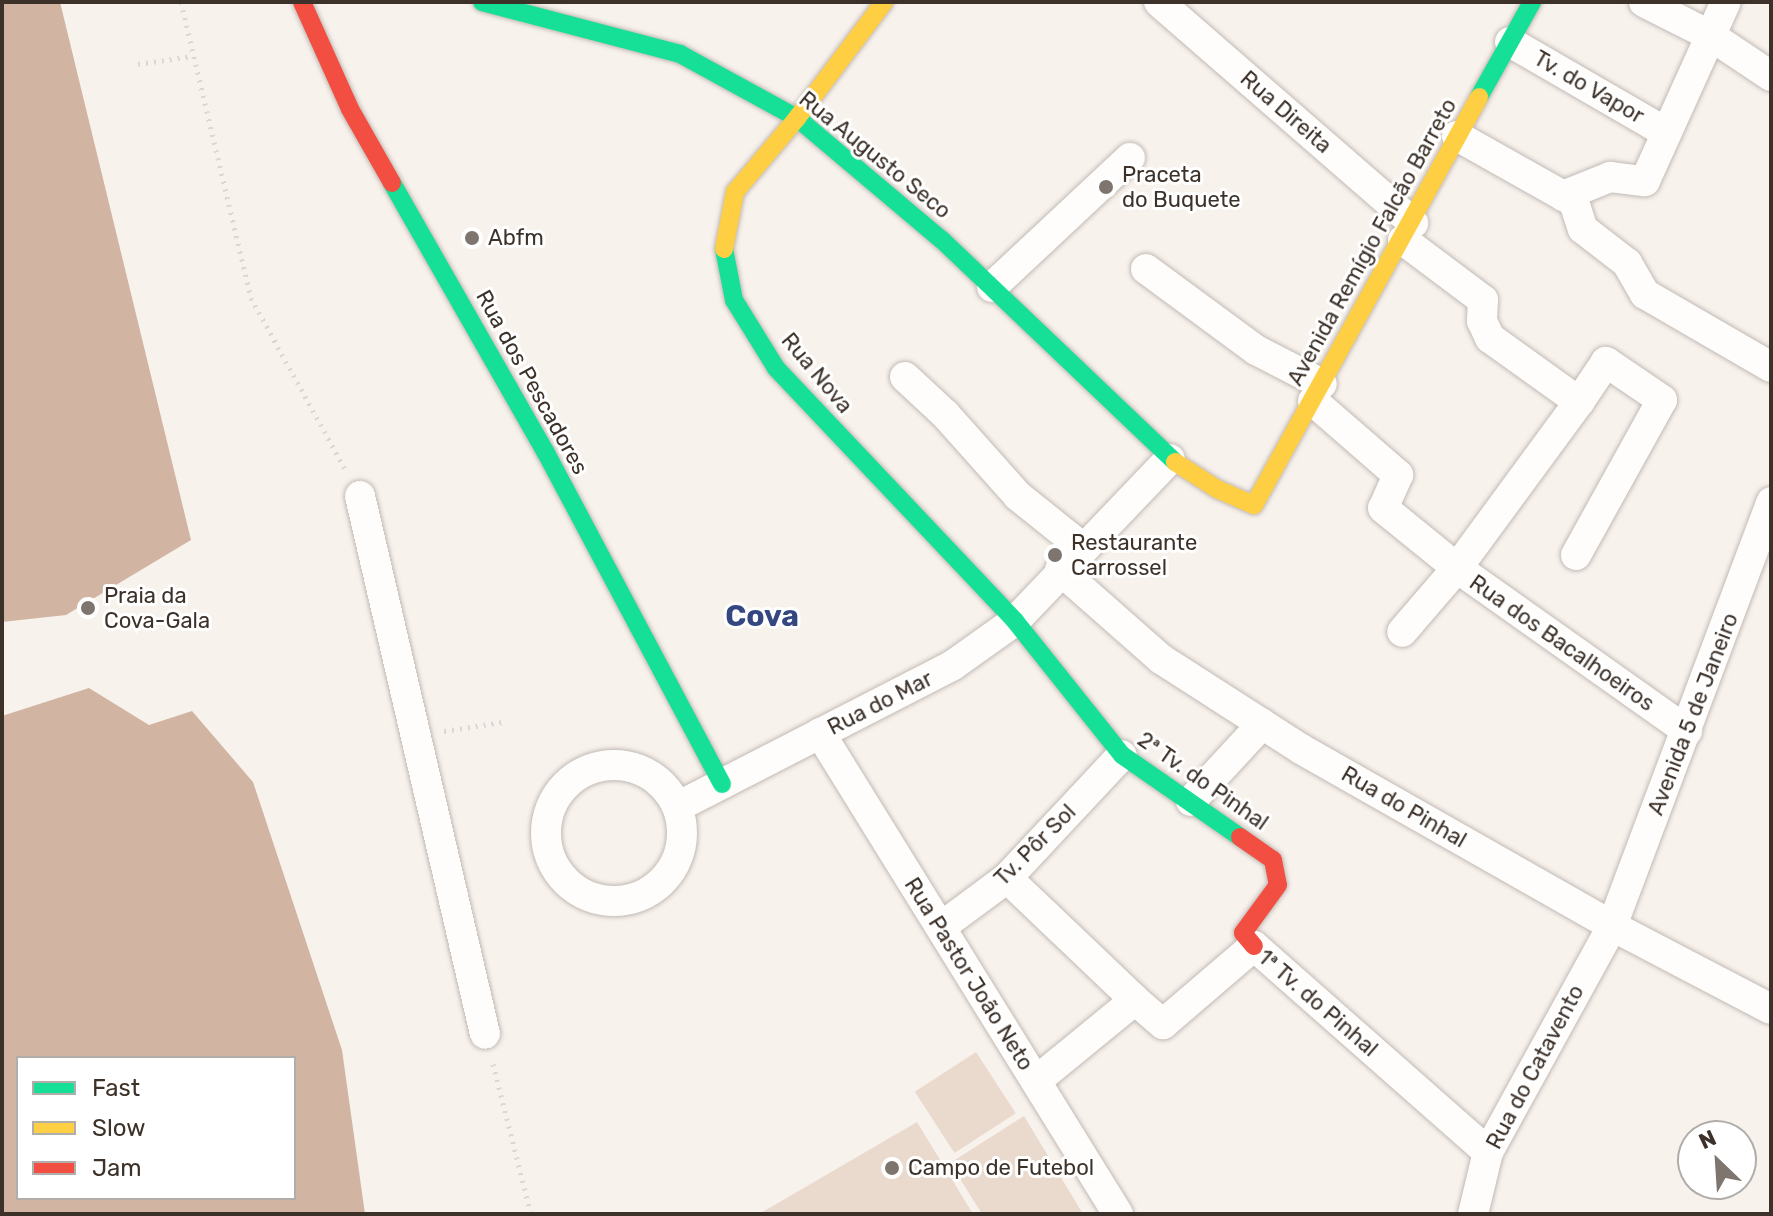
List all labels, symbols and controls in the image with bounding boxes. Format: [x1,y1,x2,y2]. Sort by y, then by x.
street label: Tv. do Vapor [1529,45,1649,129]
street label: Rua Direita [1235,65,1337,159]
street label: Rua Augusto Seco [794,86,956,224]
street label: Avenida Remígio Falcão Barreto [1282,94,1462,390]
place label: Praceta do Buquete [1122,161,1241,212]
marker: Praceta do Buquete [1097,178,1115,196]
place label: Abfm [488,225,544,251]
marker: Abfm [463,229,481,247]
street label: Rua dos Pescadores [470,285,594,479]
street label: Rua Nova [776,328,858,418]
place label: Restaurante Carrossel [1071,529,1197,580]
marker: Restaurante Carrossel [1046,546,1064,564]
street label: Rua dos Bacalhoeiros [1464,569,1660,717]
place label: Praia da Cova-Gala [104,582,210,634]
district label: Cova [725,598,799,634]
marker: Praia da Cova-Gala [79,599,97,617]
street label: Avenida 5 de Janeiro [1642,609,1744,819]
street label: Rua do Mar [823,665,937,741]
street label: 2ª Tv. do Pinhal [1132,726,1274,836]
street label: Rua do Pinhal [1337,761,1471,853]
street label: Tv. Pôr Sol [989,799,1081,891]
street label: Rua Pastor João Neto [899,872,1039,1076]
street label: 1ª Tv. do Pinhal [1253,944,1383,1062]
street label: Rua do Catavento [1481,980,1589,1154]
legend [16,1056,296,1200]
text: Fast [92,1074,140,1102]
text: Slow [92,1114,145,1142]
north arrow [1677,1120,1757,1200]
text: N [1695,1124,1720,1155]
text: Jam [92,1154,142,1182]
place label: Campo de Futebol [908,1155,1094,1181]
marker: Campo de Futebol [883,1159,901,1177]

